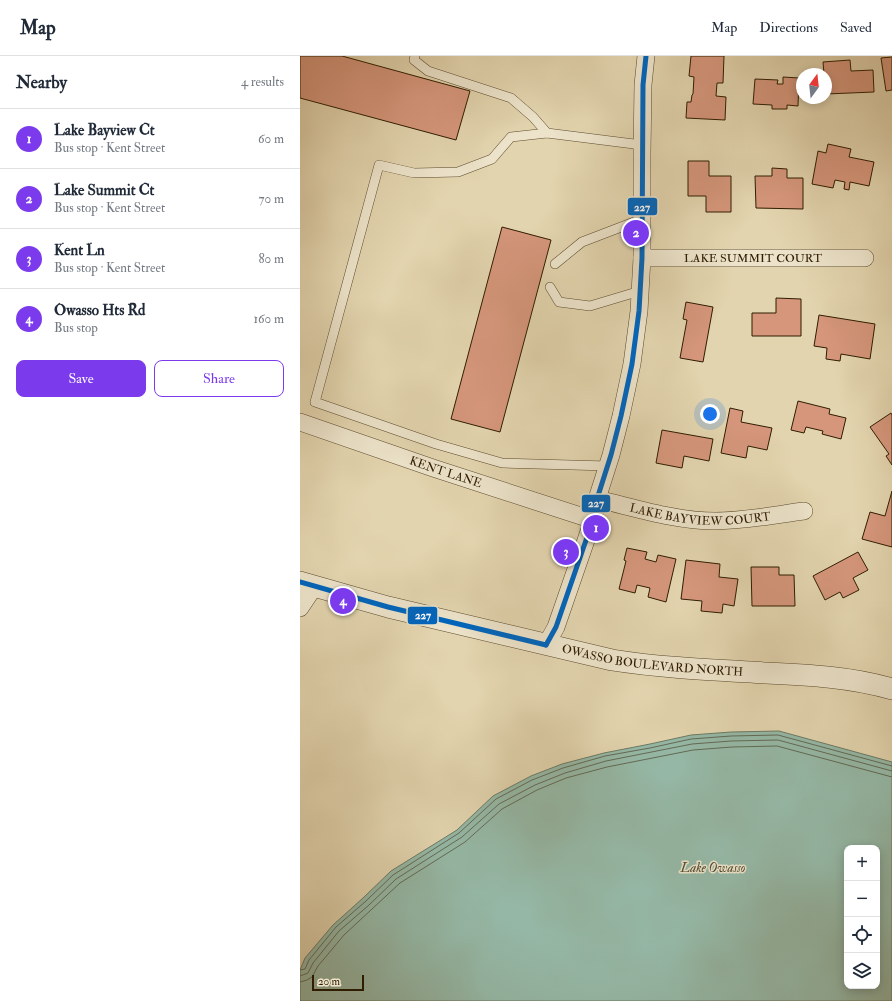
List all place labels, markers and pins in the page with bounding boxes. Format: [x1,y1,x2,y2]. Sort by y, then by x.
pin: 2 [623,218,649,248]
pin: 1 [583,513,609,543]
pin: 3 [553,537,579,567]
pin: 4 [330,586,356,616]

